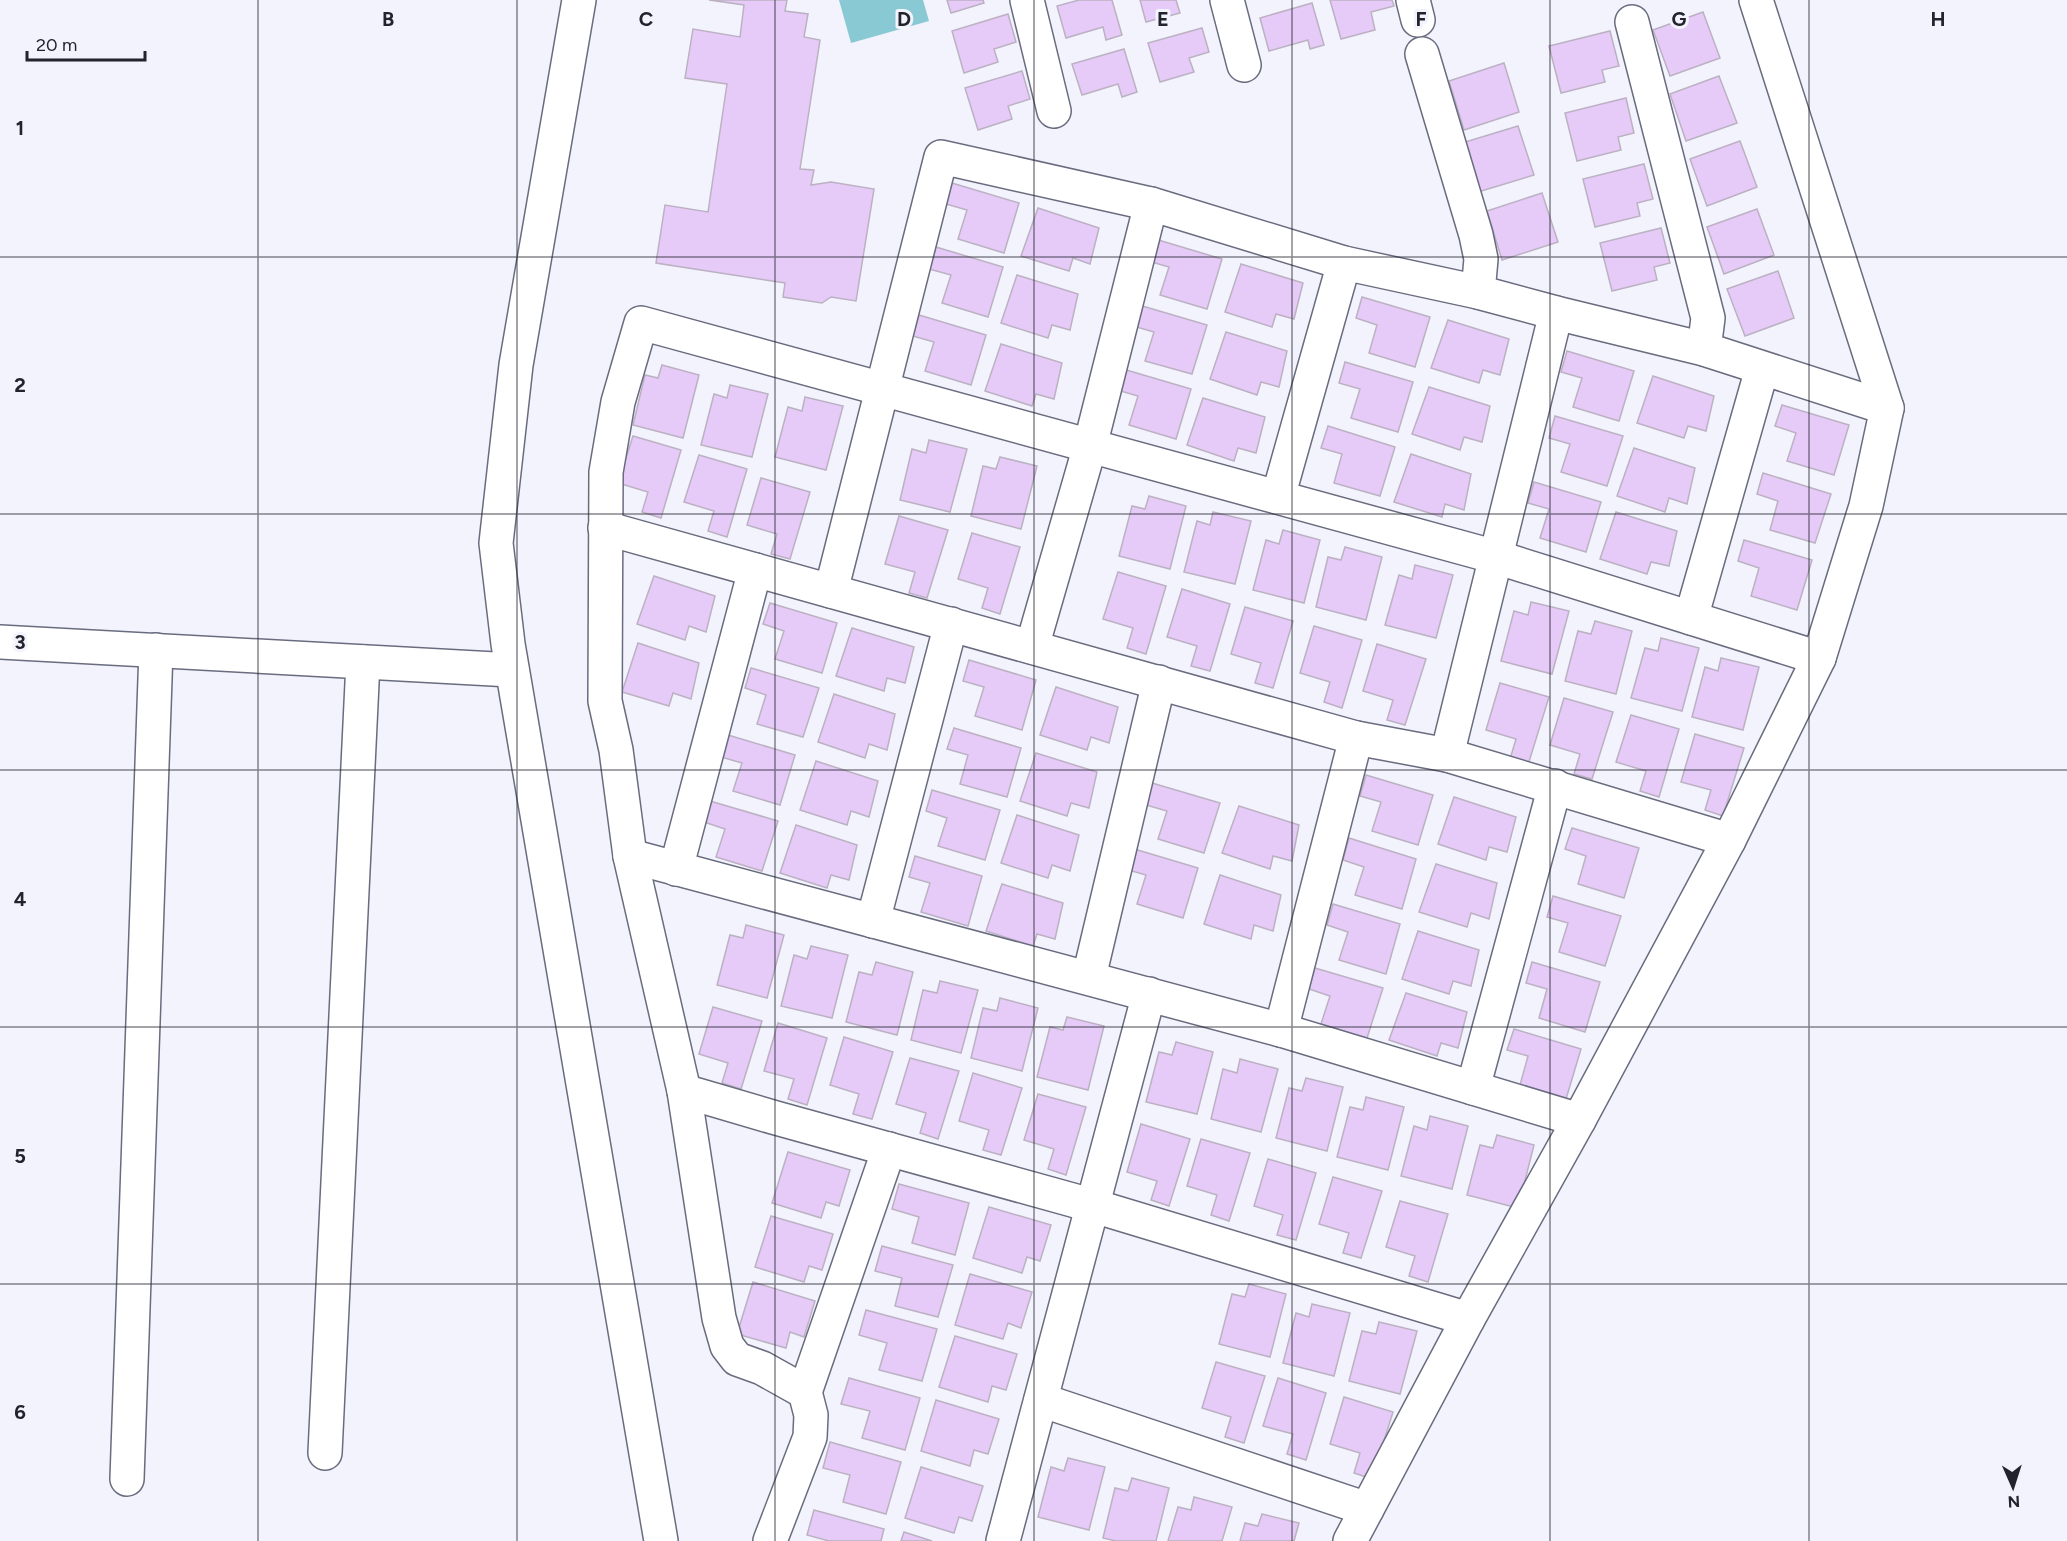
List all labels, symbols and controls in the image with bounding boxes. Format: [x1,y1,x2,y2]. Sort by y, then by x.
text: B [382,7,394,31]
text: C [639,7,653,31]
text: D [897,7,911,31]
text: E [1157,7,1169,31]
text: F [1415,7,1427,31]
text: G [1672,7,1687,31]
text: H [1931,7,1946,31]
scale bar [27,24,146,62]
text: 20 m [36,34,77,56]
text: 1 [16,116,24,140]
text: 2 [14,373,26,397]
text: 3 [14,630,26,654]
text: 4 [14,887,27,911]
text: 5 [14,1144,26,1168]
text: 6 [14,1400,26,1424]
north arrow [1983,1457,2043,1517]
text: N [2007,1492,2020,1511]

